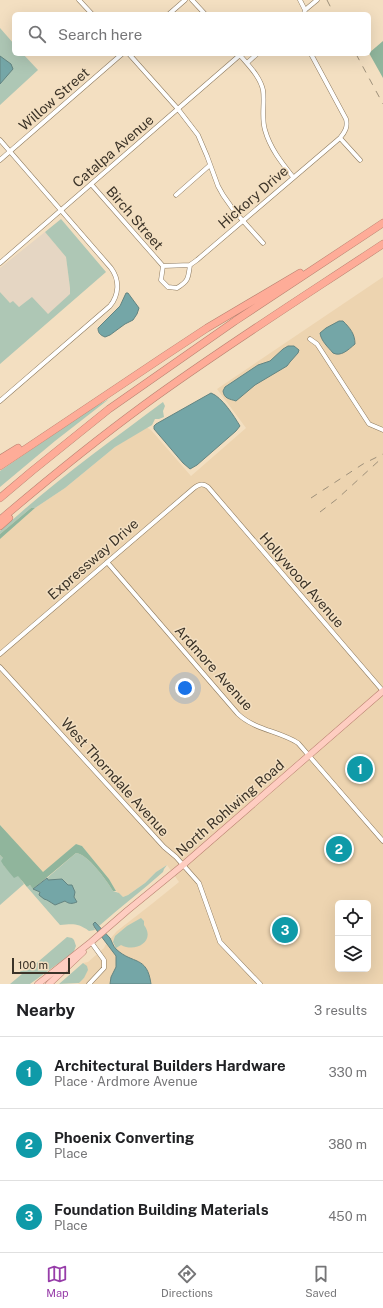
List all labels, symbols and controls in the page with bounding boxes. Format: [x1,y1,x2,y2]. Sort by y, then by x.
search box [12,12,371,56]
icon: search [26,23,48,45]
text: Search here [58,26,142,43]
street label: Willow Street [16,64,92,134]
street label: Catalpa Avenue [69,112,157,190]
street label: Hickory Drive [215,162,291,232]
street label: Birch Street [103,183,167,253]
street label: Expressway Drive [44,515,142,603]
street label: Hollywood Avenue [256,529,348,631]
street label: Ardmore Avenue [172,622,256,714]
your location [175,678,195,698]
street label: West Thorndale Avenue [58,715,172,839]
pin: 1 [347,754,373,784]
street label: North Rohlwing Road [173,757,287,859]
pin: 2 [326,834,352,864]
map controls [335,900,371,972]
button: locate [335,900,371,936]
pin: 3 [272,915,298,945]
button: layers [335,936,371,972]
scale bar [12,956,70,975]
text: 100 m [18,959,48,971]
text: Nearby [16,1000,75,1020]
text: 3 results [314,1003,367,1018]
text: Architectural Builders Hardware [54,1057,286,1074]
text: 1 [26,1065,32,1080]
text: 330 m [328,1065,367,1080]
text: Place · Ardmore Avenue [54,1074,198,1089]
text: Phoenix Converting [54,1129,194,1146]
text: 2 [25,1137,33,1152]
text: 380 m [328,1137,367,1152]
text: Place [54,1146,88,1161]
text: Foundation Building Materials [54,1201,269,1218]
text: 3 [25,1209,33,1224]
text: 450 m [328,1209,367,1224]
text: Place [54,1218,88,1233]
tab: Map [46,1263,69,1299]
tab: Directions [161,1263,213,1299]
tab: Saved [305,1263,337,1299]

